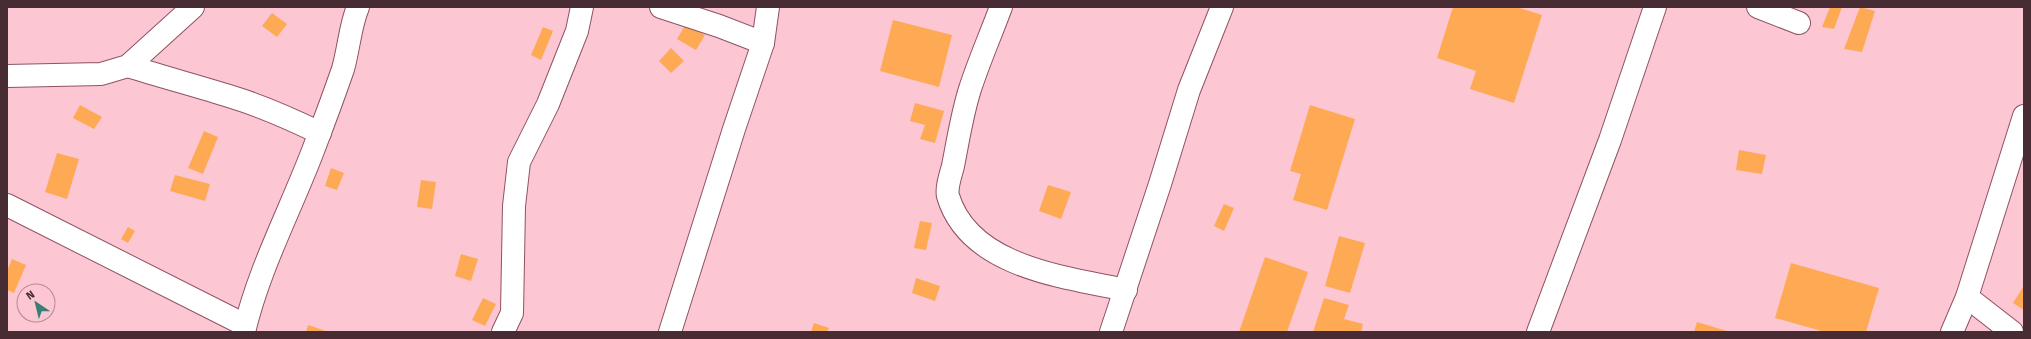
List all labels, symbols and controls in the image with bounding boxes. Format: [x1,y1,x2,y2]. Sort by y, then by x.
north arrow [16,283,56,323]
text: N [24,288,37,303]

